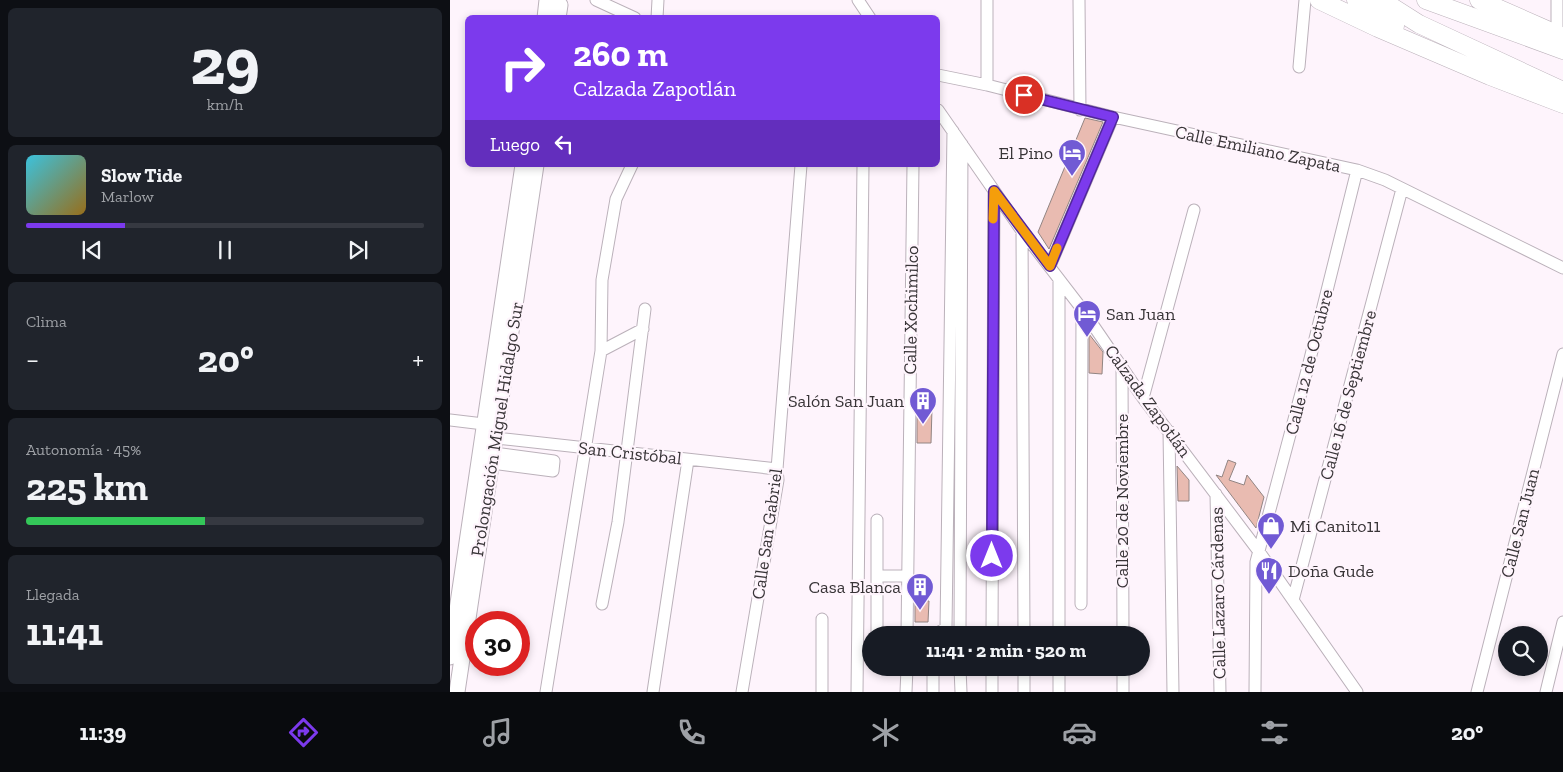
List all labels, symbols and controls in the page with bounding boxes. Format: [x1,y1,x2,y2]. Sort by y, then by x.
text: 29 [190,23,260,101]
text: 260 m [573,33,668,75]
icon: right [490,35,555,100]
pin [1003,74,1045,116]
text: Calzada Zapotlán [573,75,736,102]
icon: arrive [1010,81,1038,109]
text: km/h [207,95,243,114]
street label: Calle Emiliano Zapata [1173,121,1343,177]
icon: left [550,130,578,158]
text: Luego [490,133,540,156]
hotel icon: El Pino [1057,138,1087,177]
place label: El Pino [999,142,1053,164]
text: Slow Tide [101,164,182,187]
text: Marlow [101,187,154,206]
icon: previous [78,236,106,264]
icon: pause [211,236,239,264]
icon: next [344,236,372,264]
street label: Calle Xochimilco [899,245,923,375]
street label: Calle 12 de Octubre [1280,287,1338,437]
hotel icon: San Juan [1072,299,1102,338]
street label: Prolongación Miguel Hidalgo Sur [466,300,528,558]
place label: San Juan [1106,303,1176,325]
street label: Calle 16 de Septiembre [1315,308,1381,482]
text: Clima [26,312,67,331]
text: 20° [198,336,254,382]
street label: Calzada Zapotlán [1100,341,1197,462]
text: − [26,343,39,376]
text: + [412,343,424,376]
building icon: Salón San Juan [908,386,938,425]
place label: Salón San Juan [788,390,905,412]
street label: Calle 20 de Noviembre [1111,414,1133,588]
street label: San Cristóbal [577,437,683,469]
text: Autonomía · 45% [26,440,141,459]
text: 225 km [26,464,148,510]
street label: Calle San Juan [1496,465,1544,580]
street label: Calle San Gabriel [747,467,787,601]
street label: Calle Lazaro Cárdenas [1205,507,1230,679]
shop icon: Mi Canito11 [1256,511,1286,550]
place label: Mi Canito11 [1290,515,1381,537]
position arrow [965,529,1017,581]
restaurant icon: Doña Gude [1254,556,1284,595]
place label: Doña Gude [1288,560,1374,582]
building icon: Casa Blanca [905,572,935,611]
place label: Casa Blanca [808,576,901,598]
text: Llegada [26,585,80,604]
text: 11:41 [26,609,103,655]
speed limit sign: 30 [465,611,530,676]
map controls [1498,626,1548,676]
button: search [1498,626,1548,676]
text: 11:41 · 2 min · 520 m [926,639,1086,662]
icon: directions [286,715,321,750]
icon: music [480,715,515,750]
icon: phone [674,715,709,750]
icon: climate [868,715,903,750]
icon: car [1062,715,1097,750]
icon: filters [1257,715,1292,750]
text: 11:39 [80,719,126,746]
text: 20° [1451,719,1483,746]

